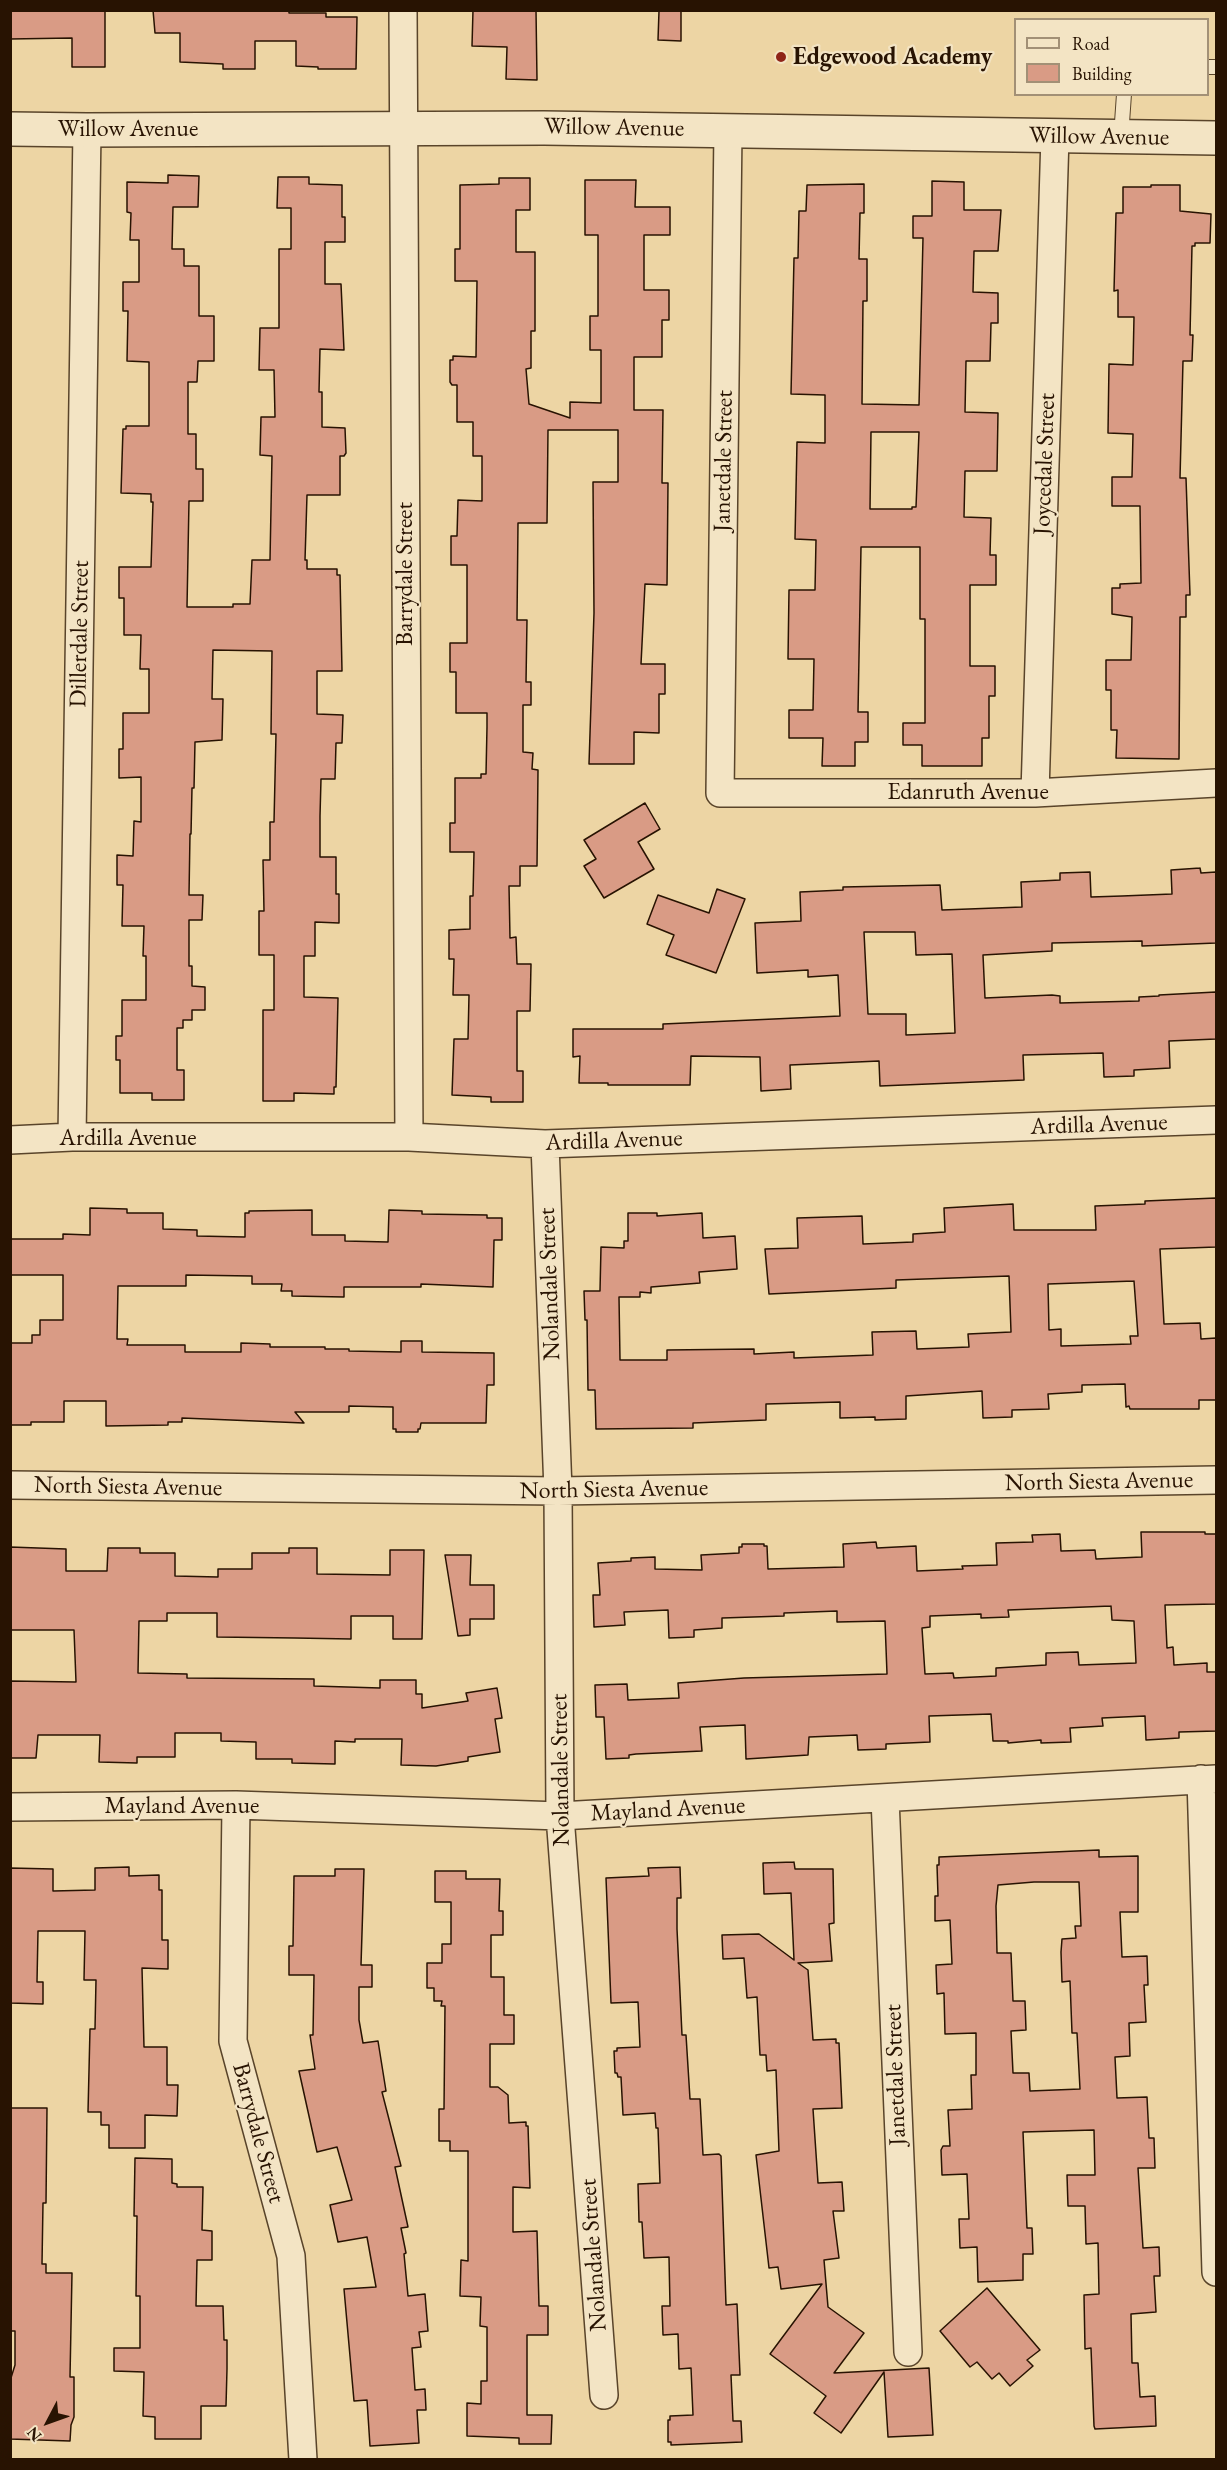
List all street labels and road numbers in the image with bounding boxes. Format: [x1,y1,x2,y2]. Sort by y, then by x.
street label: Willow Avenue [543,112,685,144]
street label: Willow Avenue [58,115,198,143]
street label: Willow Avenue [1028,121,1170,153]
street label: Janetdale Street [708,390,740,532]
street label: Joycedale Street [1028,392,1062,536]
street label: Barrydale Street [391,502,419,646]
street label: Dillerdale Street [64,560,96,708]
street label: Edanruth Avenue [887,778,1049,806]
street label: Ardilla Avenue [1030,1108,1168,1142]
street label: Ardilla Avenue [59,1124,197,1152]
street label: Ardilla Avenue [545,1124,683,1158]
street label: Nolandale Street [533,1207,567,1361]
street label: North Siesta Avenue [1004,1466,1194,1498]
street label: North Siesta Avenue [33,1471,223,1503]
street label: North Siesta Avenue [519,1474,709,1506]
street label: Nolandale Street [545,1693,577,1847]
street label: Mayland Avenue [105,1792,259,1820]
street label: Mayland Avenue [590,1792,746,1828]
street label: Janetdale Street [879,2004,913,2146]
street label: Barrydale Street [225,2060,291,2206]
street label: Nolandale Street [574,2178,614,2332]

